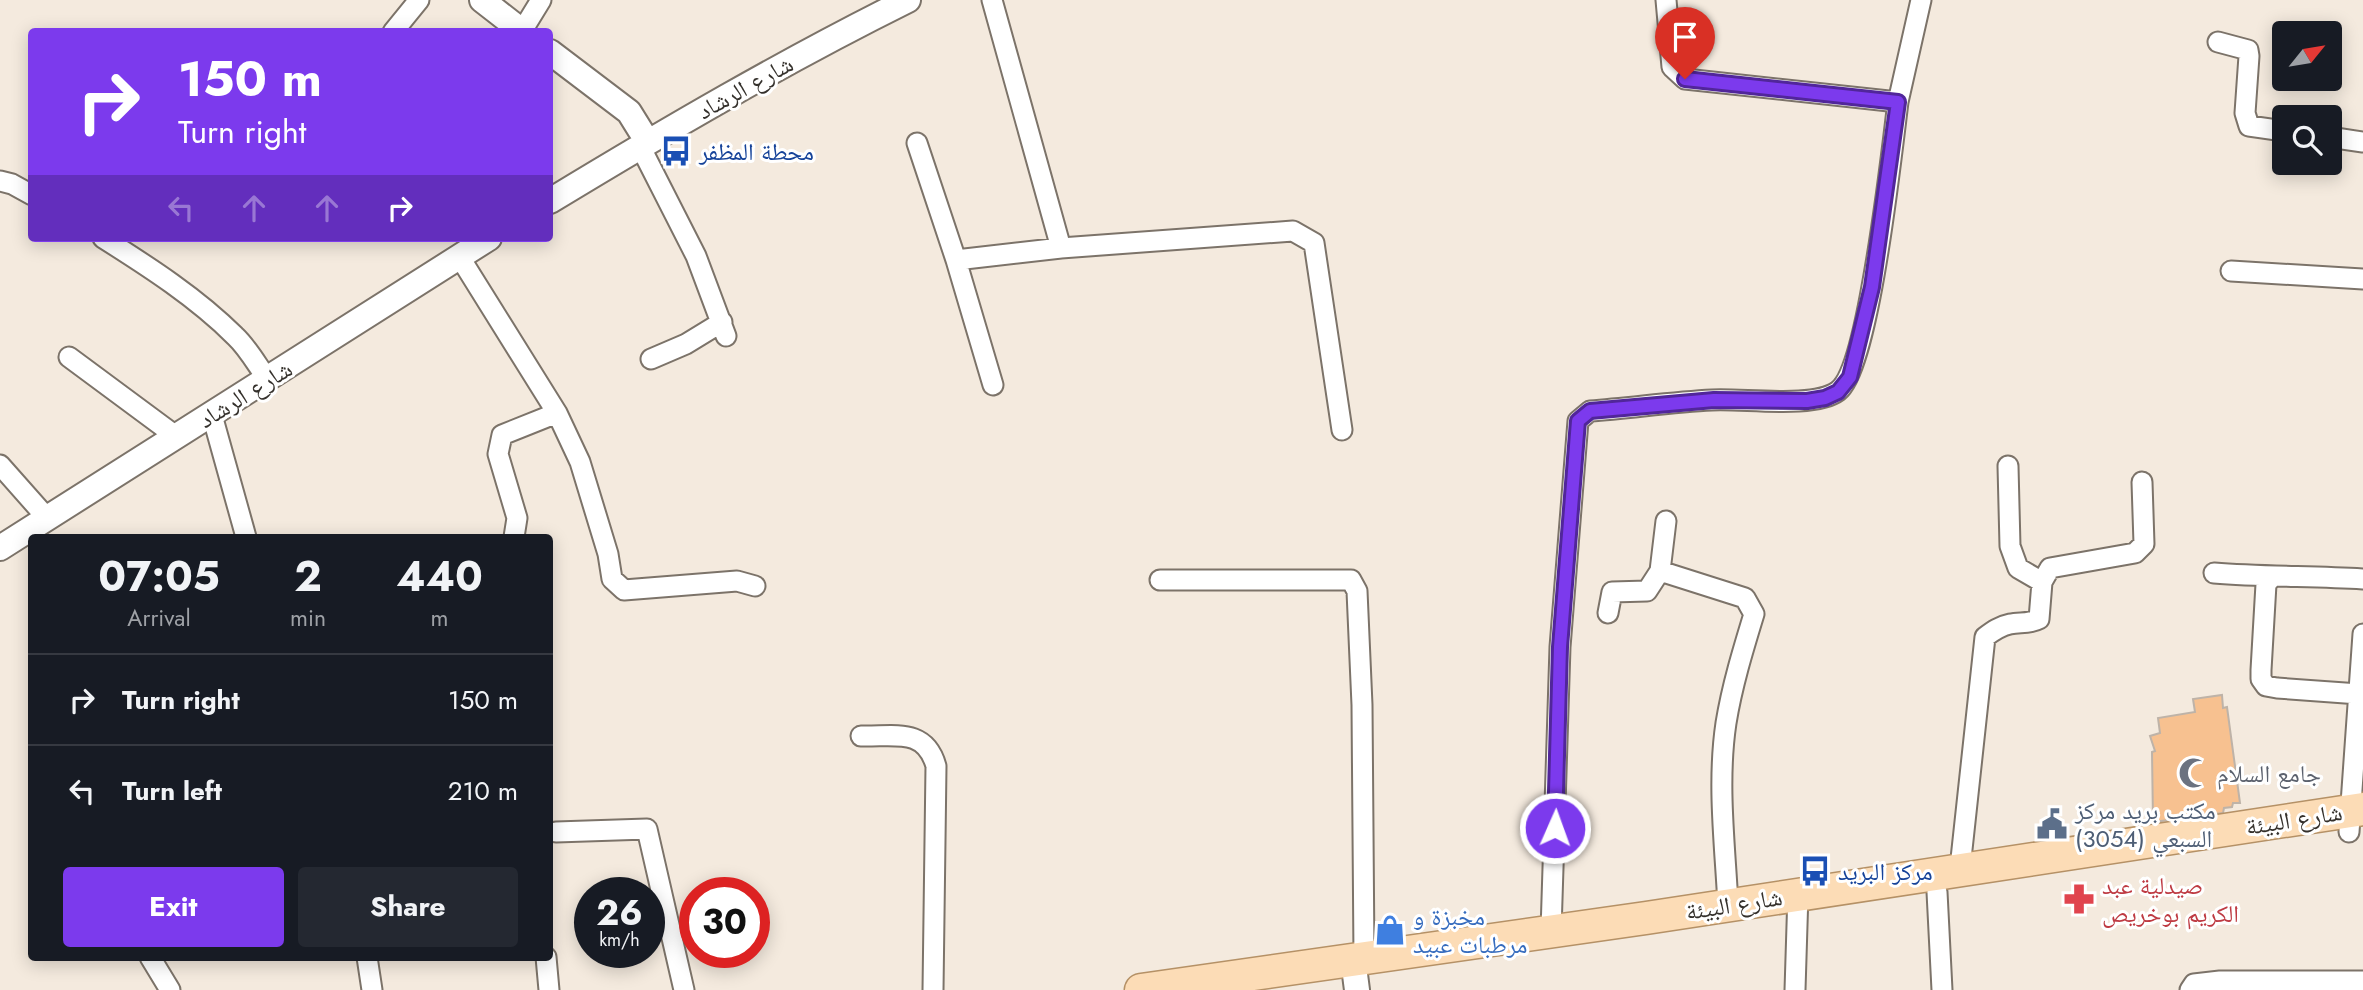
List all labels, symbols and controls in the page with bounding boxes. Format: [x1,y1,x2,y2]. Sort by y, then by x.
pin [1655,7,1715,79]
icon: arrive [1666,18,1704,56]
north arrow [2272,21,2342,91]
map controls [2272,21,2342,175]
text: 150 m [178,44,322,114]
street label: شارع الرشاد [691,46,799,128]
icon: right [63,56,154,147]
button: search [2272,105,2342,175]
text: Turn right [178,109,307,155]
bus stop icon: محطة المظفر [659,134,693,168]
place label: محطة المظفر [698,134,814,169]
icon: left [162,189,200,227]
icon: ahead [235,189,273,227]
icon: ahead [308,189,346,227]
icon: right [381,189,419,227]
street label: شارع الرشاد [191,351,299,437]
text: 07:05 [98,546,220,607]
text: 2 [294,546,322,607]
text: 440 [396,546,483,607]
text: Arrival [127,601,191,635]
text: min [290,601,326,635]
text: m [431,601,449,635]
icon: right [63,681,101,719]
text: Turn right [122,681,240,719]
text: 150 m [448,681,518,719]
mosque icon: جامع السلام [2177,756,2211,790]
place label: جامع السلام [2217,756,2321,791]
icon: left [63,772,101,810]
text: Turn left [122,772,222,810]
text: 210 m [448,772,518,810]
position arrow [1518,791,1592,865]
place label: مكتب بريد مركز السبعي (3054) [2074,793,2216,858]
street label: شارع البيئة [2243,794,2345,844]
public building icon: مكتب بريد مركز السبعي (3054) [2035,807,2069,841]
bus stop icon: مركز البريد [1798,854,1832,888]
place label: مركز البريد [1838,854,1933,889]
button: Exit [63,867,284,947]
button: Share [298,867,518,947]
place label: صيدلية عبد الكريم بوخريص [2102,868,2239,931]
speed limit sign: 30 [679,877,770,968]
street label: شارع البيئة [1683,879,1785,929]
pharmacy icon: صيدلية عبد الكريم بوخريص [2062,882,2096,916]
text: 26 [596,888,643,938]
place label: مخبزة و مرطبات عبيد [1413,899,1527,962]
shop icon: مخبزة و مرطبات عبيد [1373,913,1407,947]
text: km/h [599,927,640,953]

